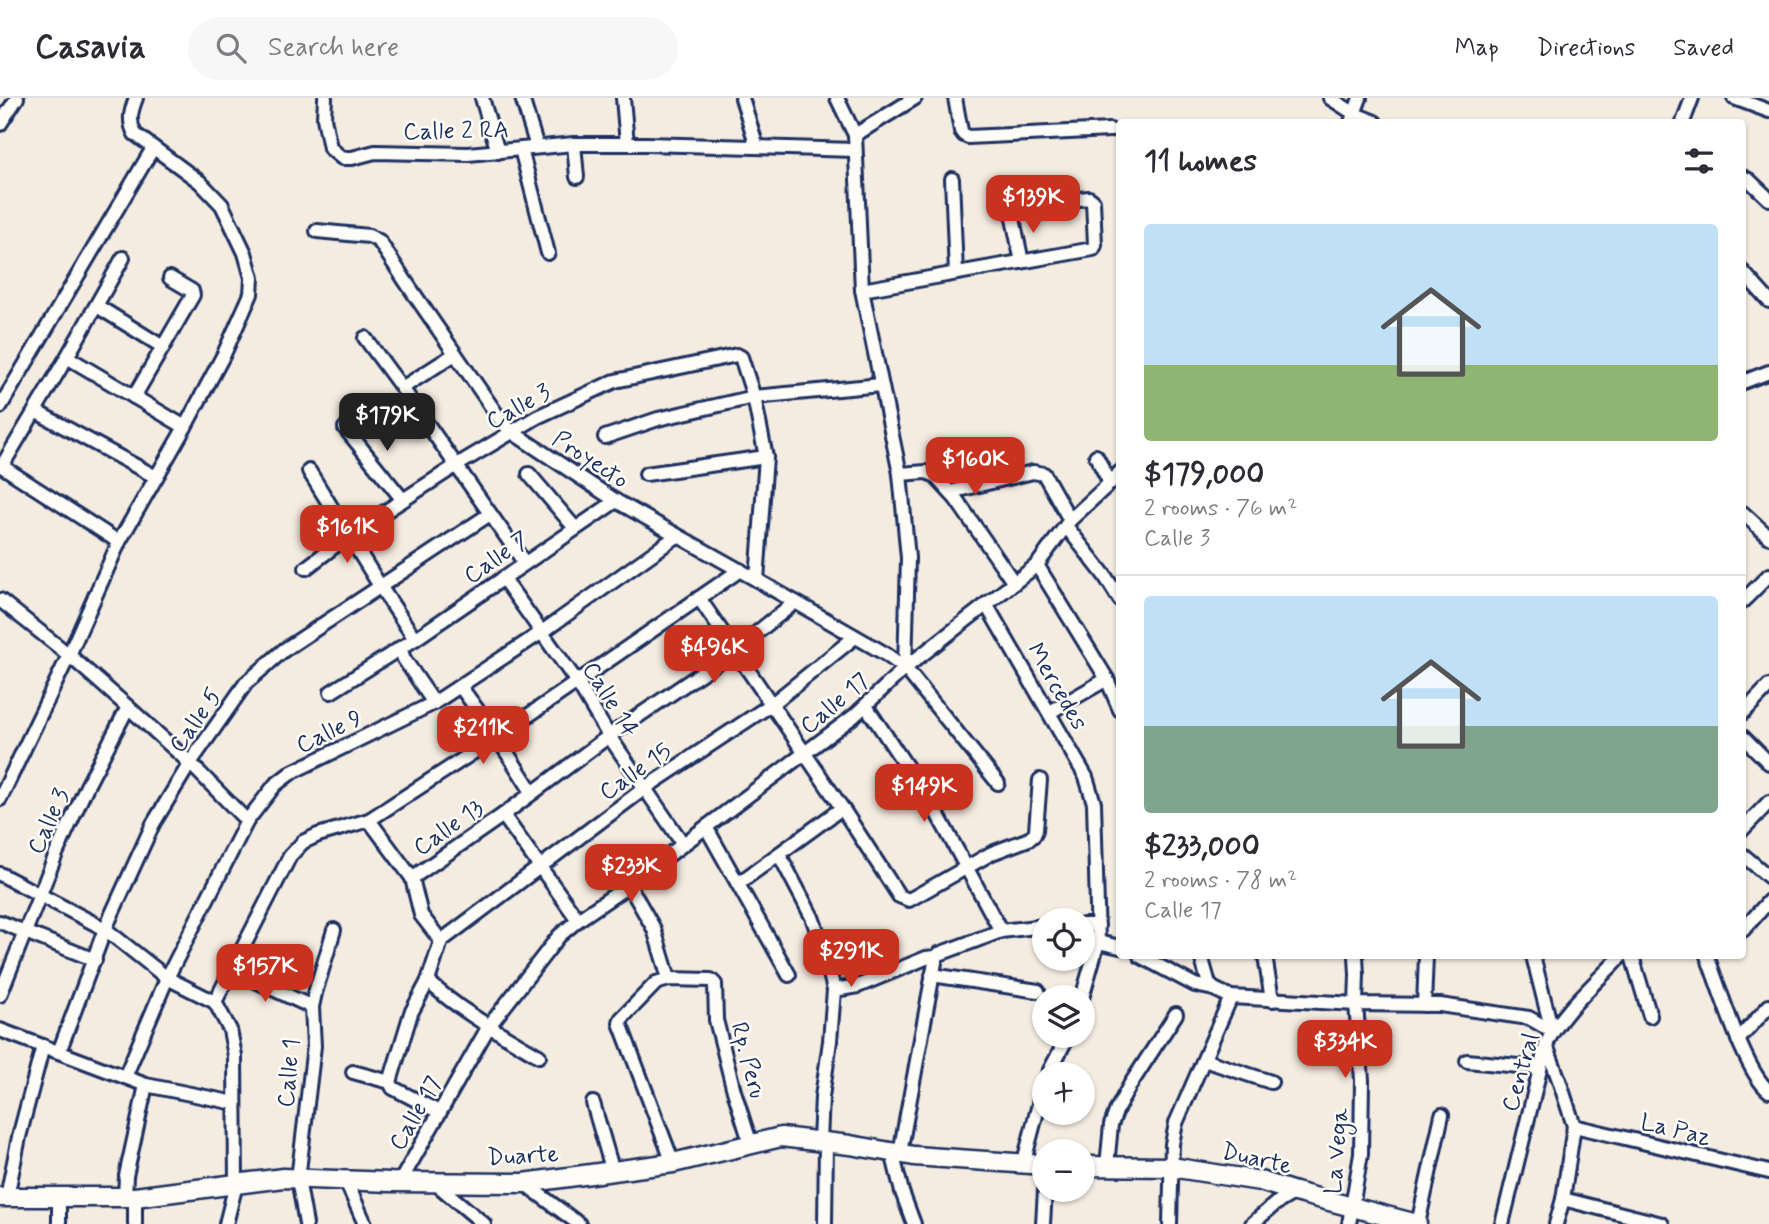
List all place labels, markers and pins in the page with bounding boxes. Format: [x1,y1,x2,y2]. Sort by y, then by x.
pin: $139K [984,176,1082,235]
pin: $179K [338,394,436,453]
pin: $160K [926,438,1024,497]
pin: $161K [298,505,396,565]
pin: $496K [665,626,763,685]
pin: $211K [434,706,532,766]
pin: $149K [875,764,973,824]
pin: $233K [582,844,680,904]
pin: $291K [802,930,900,989]
pin: $157K [216,944,314,1004]
pin: $334K [1296,1020,1394,1080]

